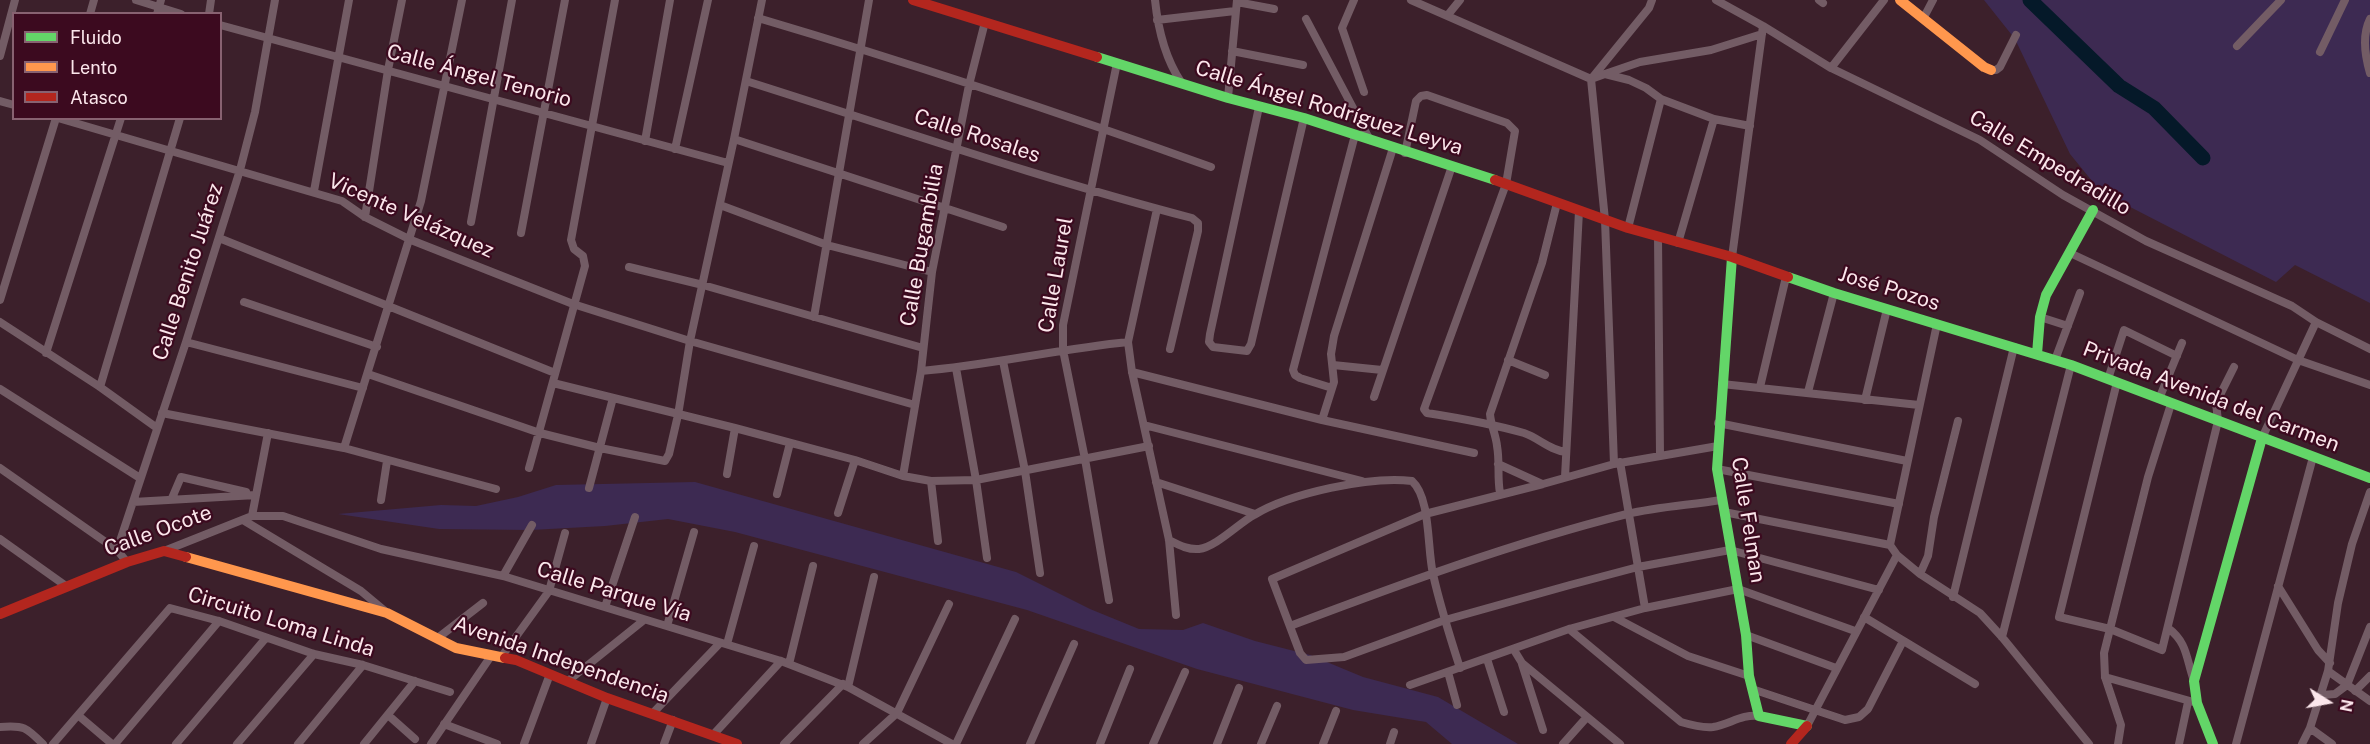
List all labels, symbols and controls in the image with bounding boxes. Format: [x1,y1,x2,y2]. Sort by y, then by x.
legend [12,12,222,120]
text: Fluido [70,27,122,48]
street label: Calle Ángel Tenorio [384,39,574,113]
street label: Calle Ángel Rodríguez Leyva [1192,55,1466,161]
text: Lento [70,57,117,78]
text: Atasco [70,87,128,108]
street label: Calle Rosales [911,104,1043,168]
street label: Calle Empedradillo [1965,105,2135,221]
street label: Calle Bugambilia [895,162,949,328]
street label: Vicente Velázquez [324,168,498,264]
street label: Calle Benito Juárez [147,180,229,364]
street label: Calle Laurel [1033,215,1079,335]
street label: José Pozos [1835,262,1943,316]
street label: Privada Avenida del Carmen [2079,336,2343,458]
street label: Calle Felman [1726,455,1770,585]
street label: Calle Ocote [101,500,215,562]
street label: Calle Parque Vía [534,557,694,627]
street label: Circuito Loma Linda [185,582,377,662]
street label: Avenida Independencia [450,611,672,709]
north arrow [2298,672,2358,732]
text: N [2336,698,2357,713]

